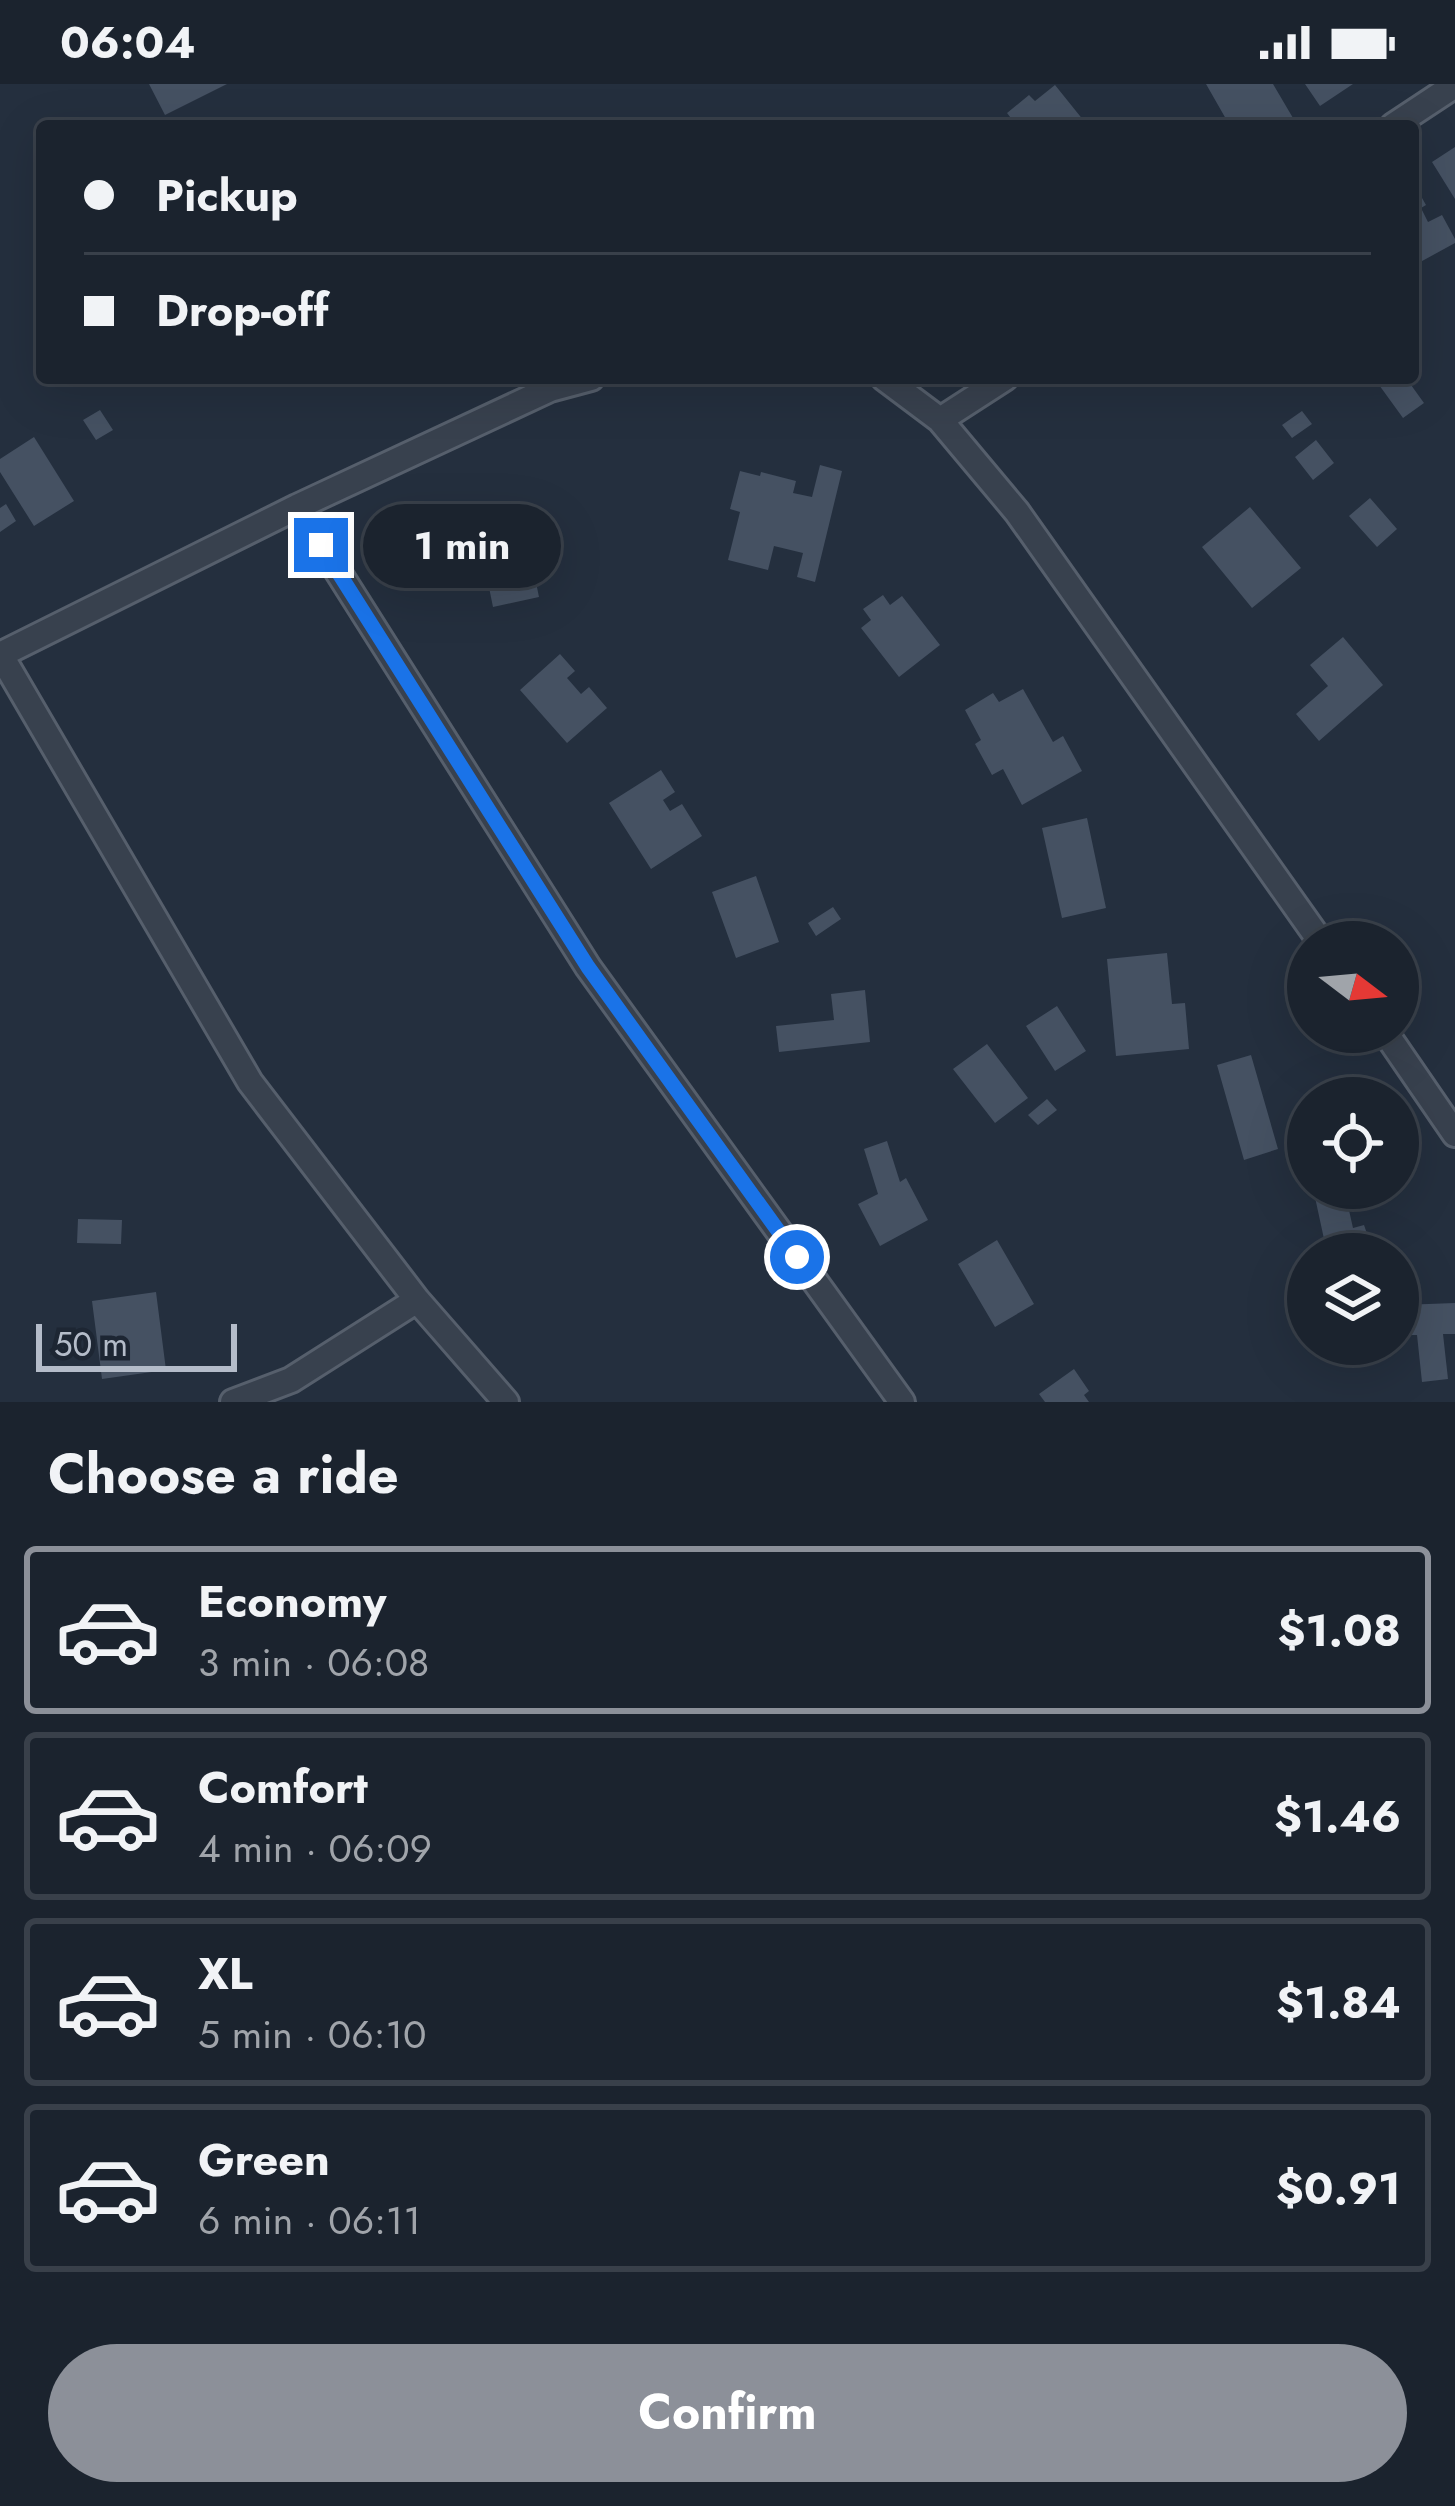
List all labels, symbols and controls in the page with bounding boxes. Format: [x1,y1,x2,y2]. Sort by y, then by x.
text: 06:04 [60,10,196,75]
text: Pickup [156,163,298,228]
text: Drop-off [156,278,329,343]
callout: 1 min [363,503,561,587]
text: 1 min [414,517,510,574]
route end [294,518,348,572]
north arrow [1287,921,1419,1053]
map controls [1287,921,1419,1365]
button: locate [1287,1077,1419,1209]
route start [770,1230,824,1284]
button: layers [1287,1233,1419,1365]
scale bar [36,1318,237,1371]
text: 50 m [54,1321,128,1368]
text: Choose a ride [48,1435,399,1513]
text: Economy [198,1569,386,1634]
icon: car [54,1576,162,1684]
text: $1.08 [1278,1598,1401,1663]
text: 3 min · 06:08 [198,1634,429,1691]
text: Comfort [198,1755,368,1820]
icon: car [54,1762,162,1870]
text: $1.46 [1274,1784,1401,1849]
text: 4 min · 06:09 [198,1820,432,1877]
text: XL [198,1941,253,2006]
icon: car [54,1948,162,2056]
text: $1.84 [1276,1970,1401,2035]
text: 5 min · 06:10 [198,2006,426,2063]
text: Green [198,2127,330,2192]
icon: car [54,2134,162,2242]
text: $0.91 [1276,2156,1401,2221]
text: 6 min · 06:11 [198,2192,421,2249]
button: Confirm [48,2344,1407,2482]

